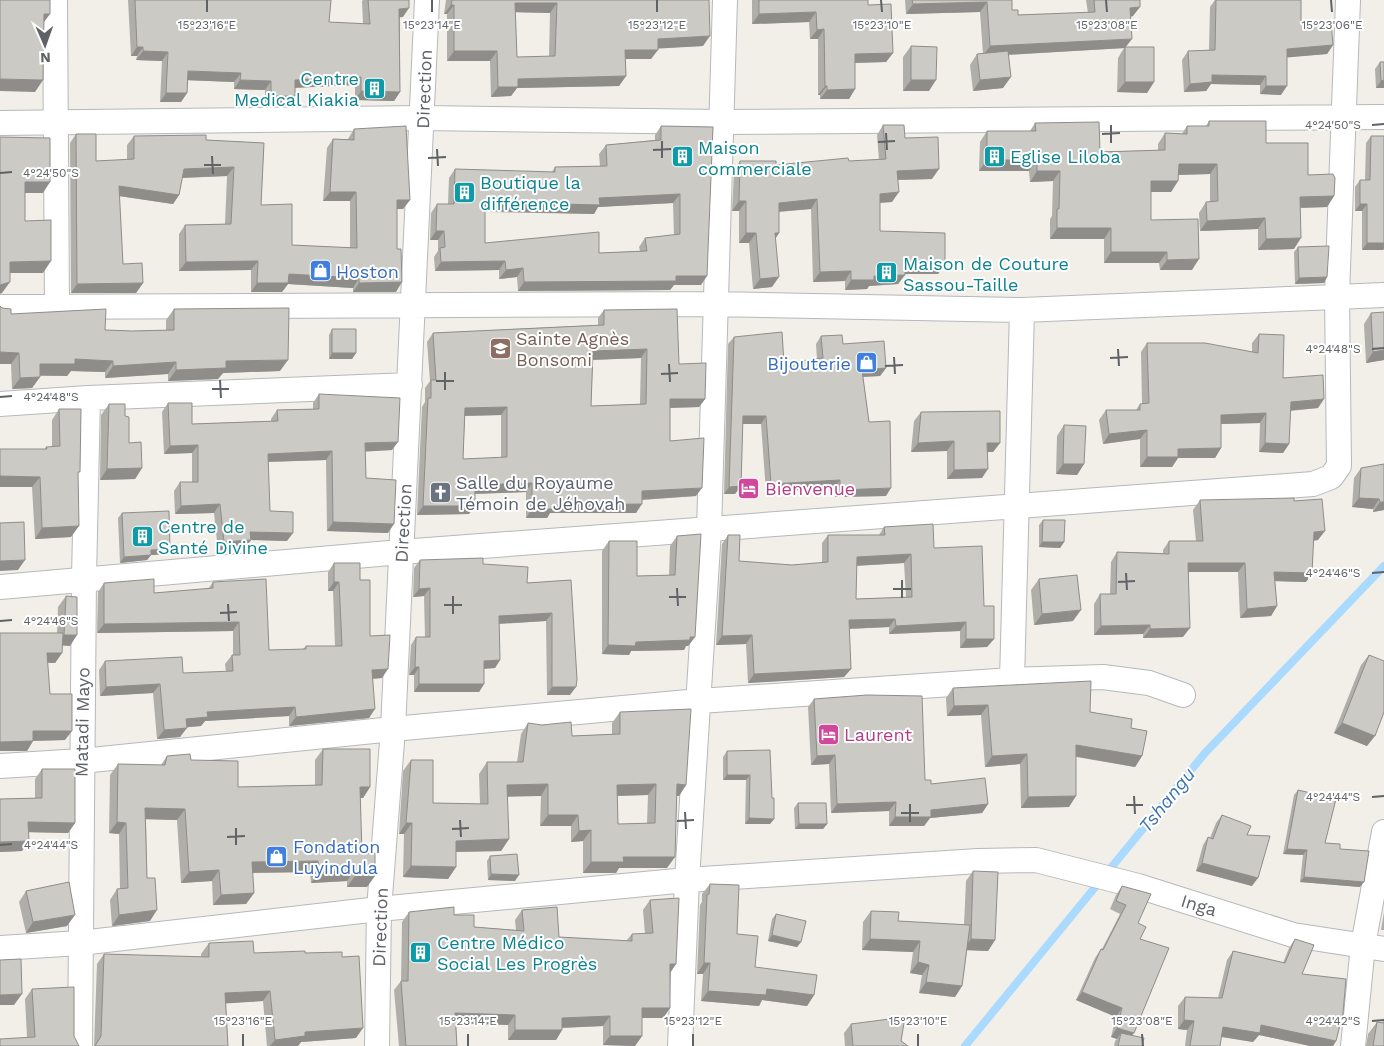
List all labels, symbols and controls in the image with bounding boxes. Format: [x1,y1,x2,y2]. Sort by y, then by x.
text: 15°23'16"E [178,18,237,32]
text: 15°23'14"E [403,18,461,32]
text: 15°23'12"E [628,18,686,32]
text: 15°23'10"E [853,18,912,32]
text: 15°23'08"E [1076,18,1138,32]
text: 15°23'06"E [1301,18,1363,32]
north arrow [20,20,70,70]
street label: Direction [412,49,436,129]
text: N [40,50,51,66]
place label: Centre Medical Kiakia [234,68,359,110]
building icon: Centre Medical Kiakia [363,76,387,100]
text: 4°24'50"S [1305,118,1361,132]
place label: Maison commerciale [698,137,812,179]
building icon: Eglise Liloba [982,144,1006,168]
building icon: Maison commerciale [670,145,694,169]
place label: Eglise Liloba [1010,146,1121,167]
text: 4°24'50"S [23,166,79,180]
place label: Boutique la différence [480,172,581,214]
building icon: Boutique la différence [452,180,476,204]
place label: Maison de Couture Sassou-Taille [903,253,1069,295]
shop icon: Hoston [308,259,332,283]
place label: Hoston [336,261,399,282]
building icon: Maison de Couture Sassou-Taille [875,261,899,285]
place label: Sainte Agnès Bonsomi [516,328,629,370]
school or university icon: Sainte Agnès Bonsomi [488,336,512,360]
text: 4°24'48"S [1305,342,1361,356]
shop icon: Bijouterie [855,351,879,375]
place label: Bijouterie [767,353,851,374]
text: 4°24'48"S [23,390,79,404]
place label: Salle du Royaume Témoin de Jéhovah [456,472,626,514]
hotel icon: Bienvenue [737,476,761,500]
place label: Bienvenue [765,478,855,499]
church icon: Salle du Royaume Témoin de Jéhovah [428,480,452,504]
street label: Direction [390,483,416,563]
place label: Centre de Santé Divine [158,516,268,558]
building icon: Centre de Santé Divine [130,524,154,548]
text: 4°24'46"S [1305,566,1361,580]
text: 4°24'46"S [23,614,79,628]
street label: Matadi Mayo [71,667,93,777]
hotel icon: Laurent [816,722,840,746]
place label: Laurent [844,724,913,745]
water label: Tshangu [1134,763,1200,837]
text: 4°24'44"S [1306,790,1360,804]
place label: Fondation Luyindula [293,836,380,878]
text: 4°24'44"S [24,838,78,852]
shop icon: Fondation Luyindula [265,844,289,868]
street label: Direction [368,887,392,967]
street label: Inga [1179,890,1219,920]
place label: Centre Médico Social Les Progrès [437,932,597,974]
building icon: Centre Médico Social Les Progrès [409,940,433,964]
text: 15°23'16"E [214,1014,273,1028]
text: 15°23'14"E [439,1014,497,1028]
text: 15°23'12"E [664,1014,722,1028]
text: 15°23'10"E [889,1014,948,1028]
text: 15°23'08"E [1111,1014,1173,1028]
text: 4°24'42"S [1306,1014,1360,1028]

